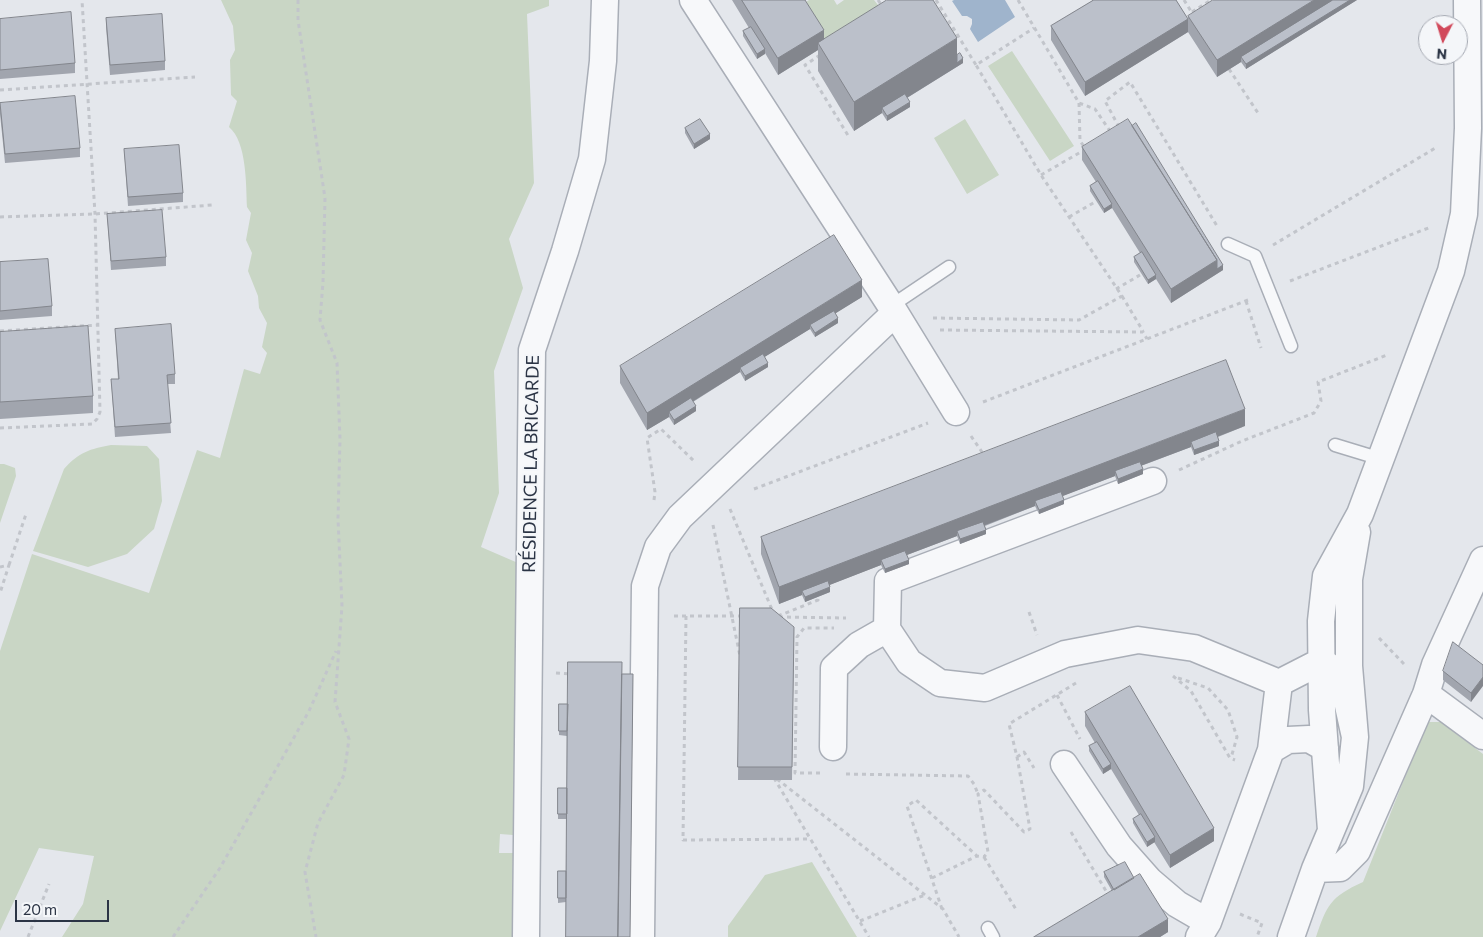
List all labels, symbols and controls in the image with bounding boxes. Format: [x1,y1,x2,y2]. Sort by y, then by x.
north arrow [1418,15,1468,65]
text: N [1436,46,1448,63]
street label: RÉSIDENCE LA BRICARDE [518,355,544,573]
scale bar [18,890,111,922]
text: 20 m [23,900,57,918]

